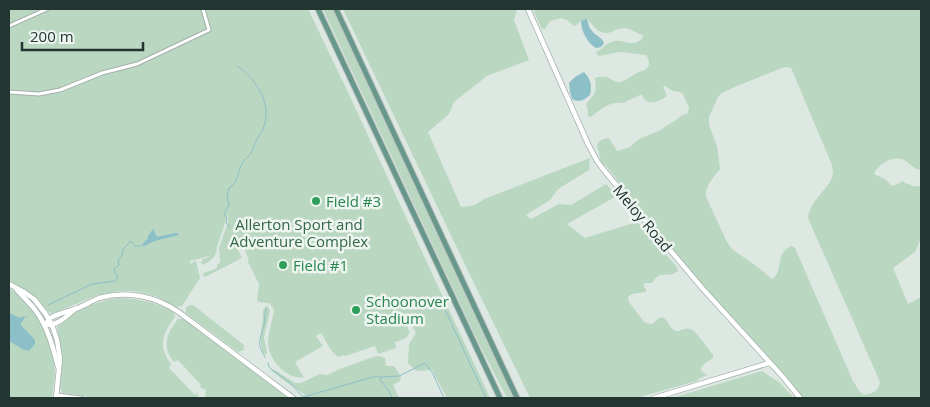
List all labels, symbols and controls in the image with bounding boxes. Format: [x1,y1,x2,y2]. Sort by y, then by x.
scale bar [22,20,144,52]
text: 200 m [30,26,74,46]
street label: Meloy Road [609,180,677,256]
place label: Field #3 [326,191,381,211]
marker: Field #3 [310,195,322,207]
park label: Allerton Sport and Adventure Complex [230,214,368,251]
place label: Field #1 [293,255,348,275]
marker: Field #1 [277,259,289,271]
place label: Schoonover Stadium [366,291,449,328]
marker: Schoonover Stadium [350,304,362,316]

